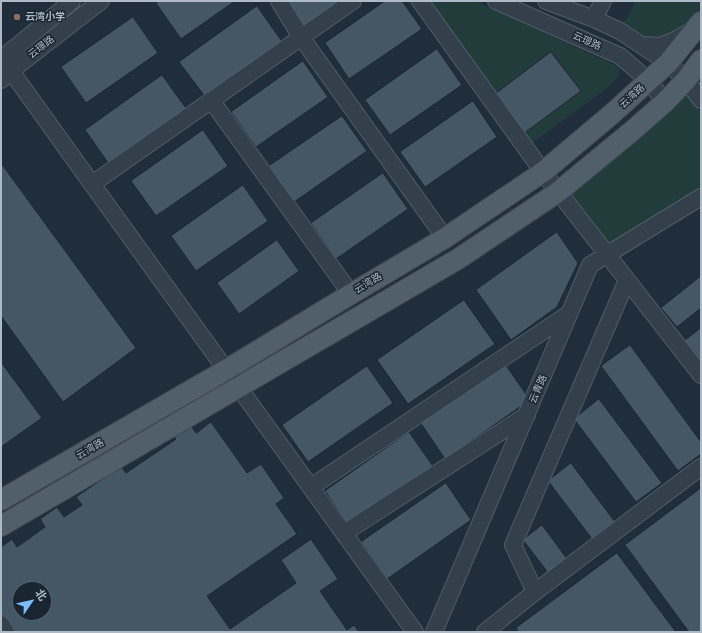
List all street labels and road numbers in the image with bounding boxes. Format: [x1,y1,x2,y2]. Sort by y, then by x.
street label: 云璟路 [571,29,603,53]
street label: 云璟路 [25,33,57,61]
street label: 云湾路 [617,82,647,110]
street label: 云湾路 [352,270,384,296]
street label: 云青路 [527,373,549,405]
street label: 云湾路 [74,436,106,462]

